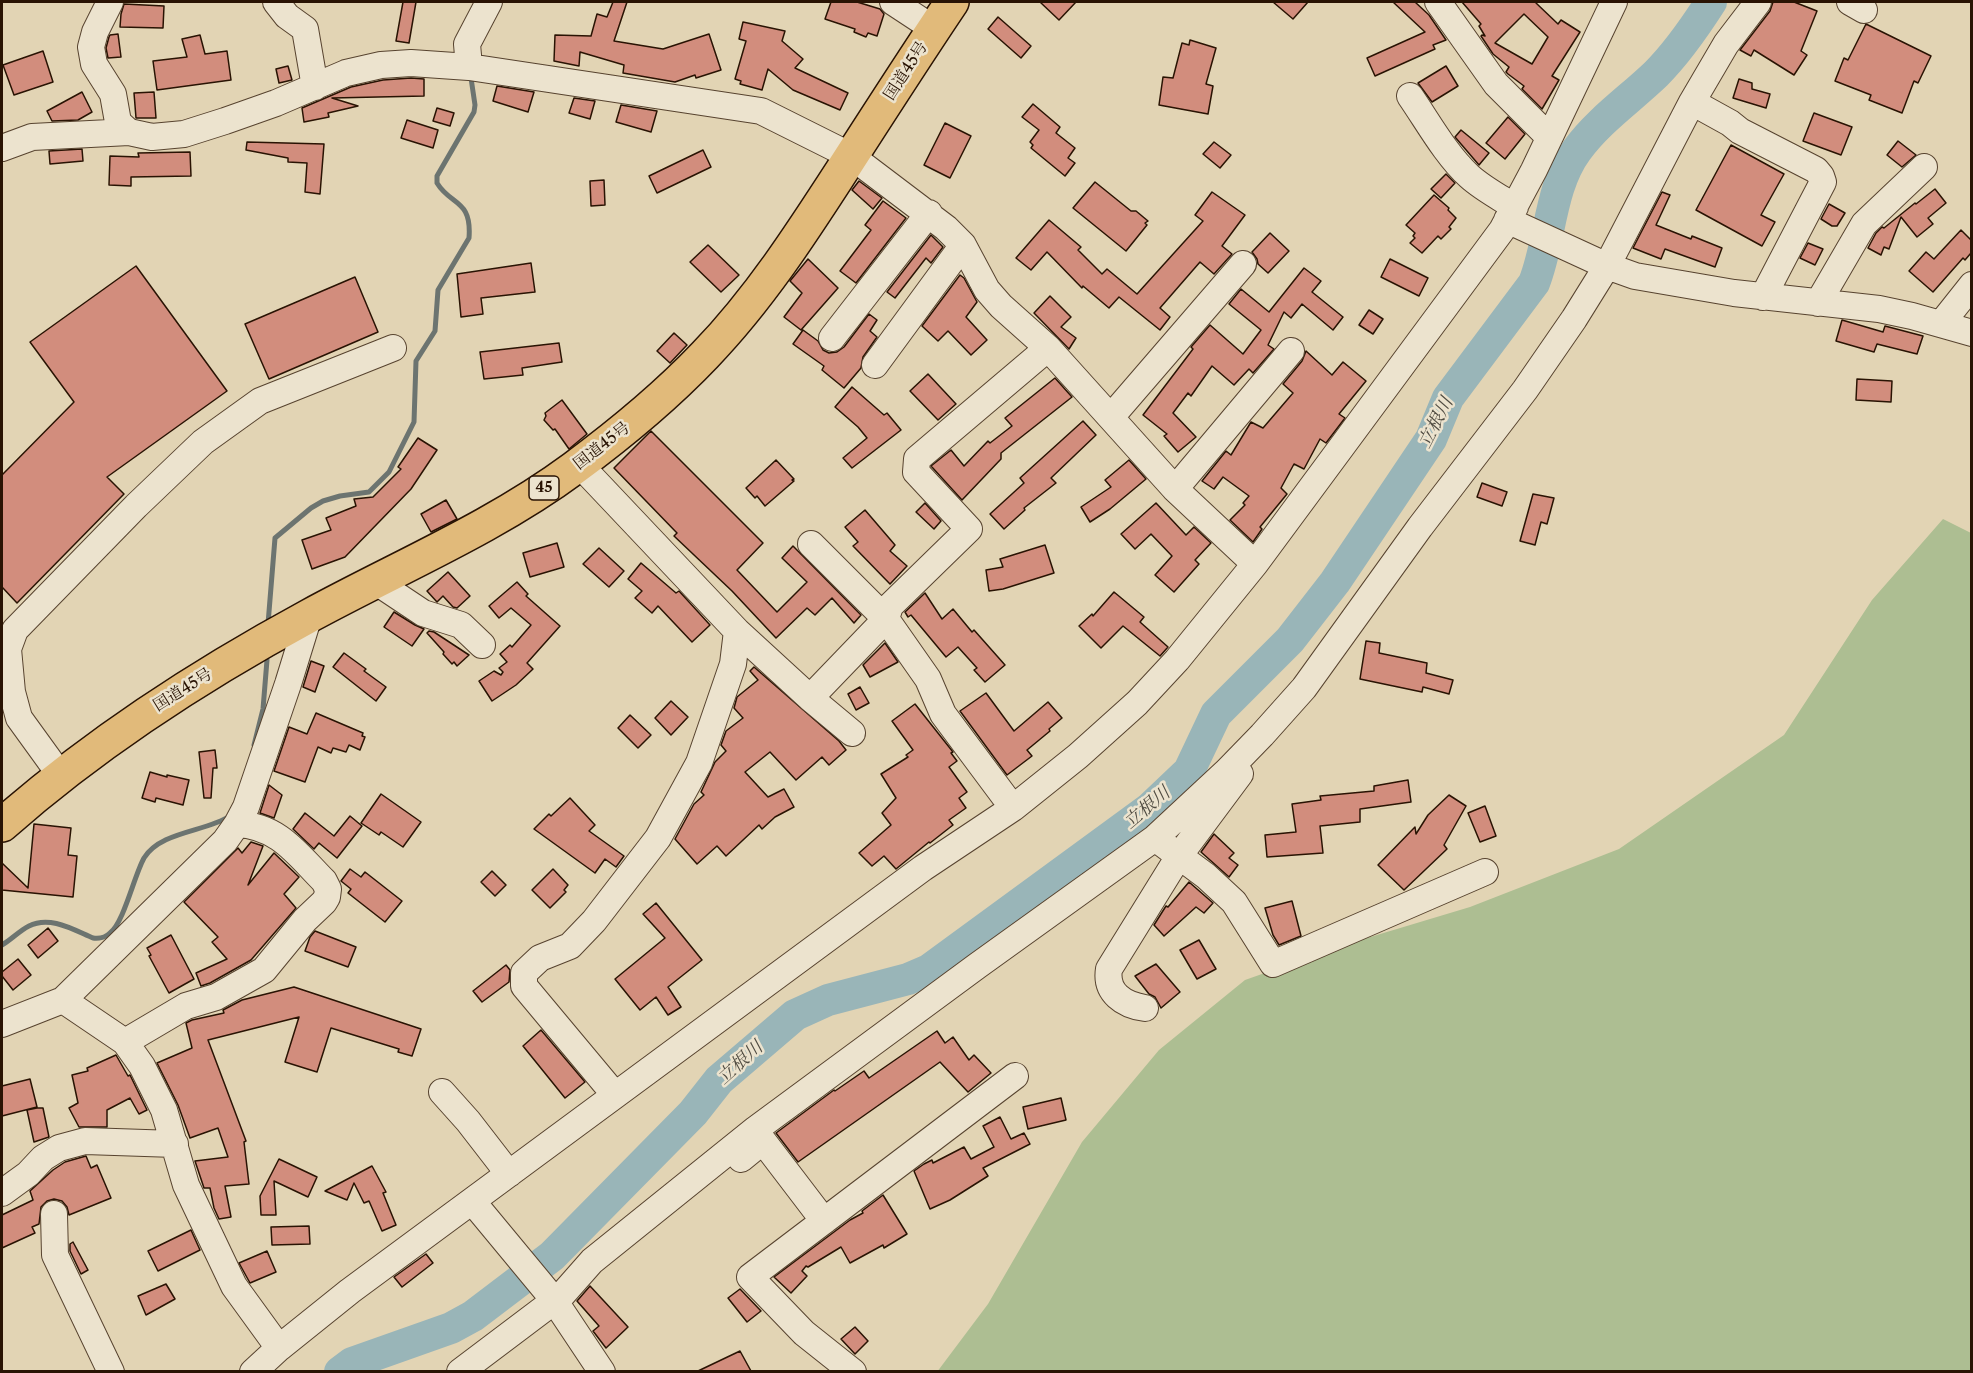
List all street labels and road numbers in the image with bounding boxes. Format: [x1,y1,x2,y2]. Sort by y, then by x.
street label: 国道45号 [880,38,932,104]
street label: 国道45号 [570,418,634,474]
road number: 45 [529,476,559,500]
street label: 国道45号 [150,664,216,716]

